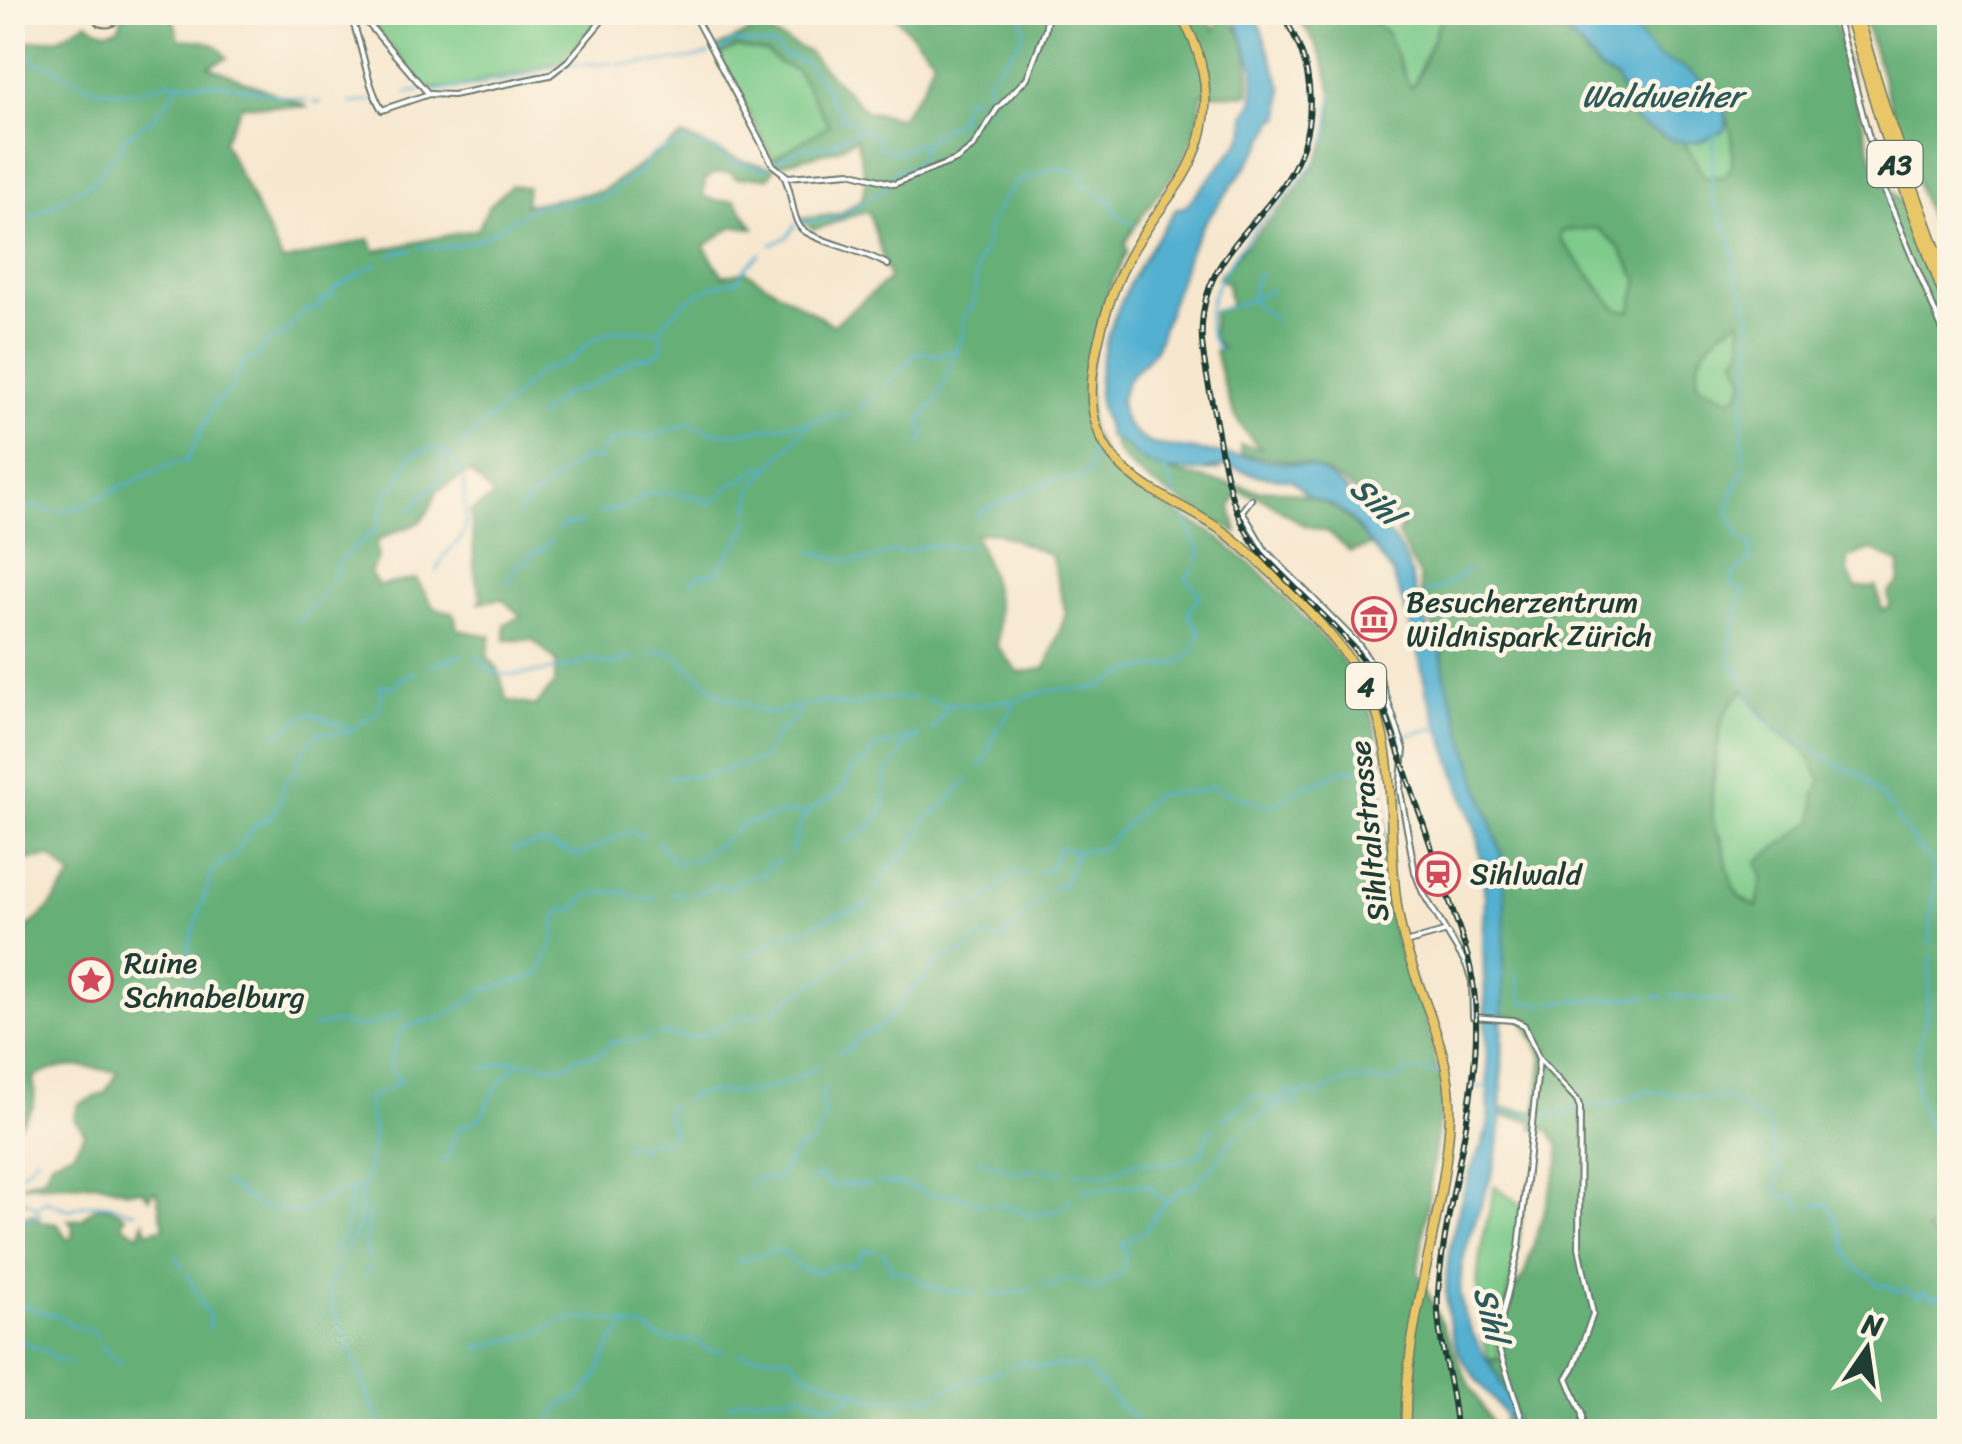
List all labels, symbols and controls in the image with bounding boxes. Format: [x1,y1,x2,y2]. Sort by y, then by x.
water label: Waldweiher [1582,68,1748,125]
road number: A3 [1868,141,1922,187]
water label: Sihl [1336,462,1420,545]
place label: Besucherzentrum Wildnispark Zürich [1406,575,1652,663]
museum icon: Besucherzentrum Wildnispark Zürich [1351,596,1397,642]
road number: 4 [1346,663,1386,709]
street label: Sihltalstrasse [1333,738,1405,924]
place label: Sihlwald [1470,847,1584,901]
station icon: Sihlwald [1415,851,1461,897]
place label: Ruine Schnabelburg [124,936,305,1024]
place icon: Ruine Schnabelburg [68,957,114,1003]
water label: Sihl [1456,1281,1526,1354]
north arrow [1817,1299,1917,1399]
text: N [1857,1299,1888,1351]

